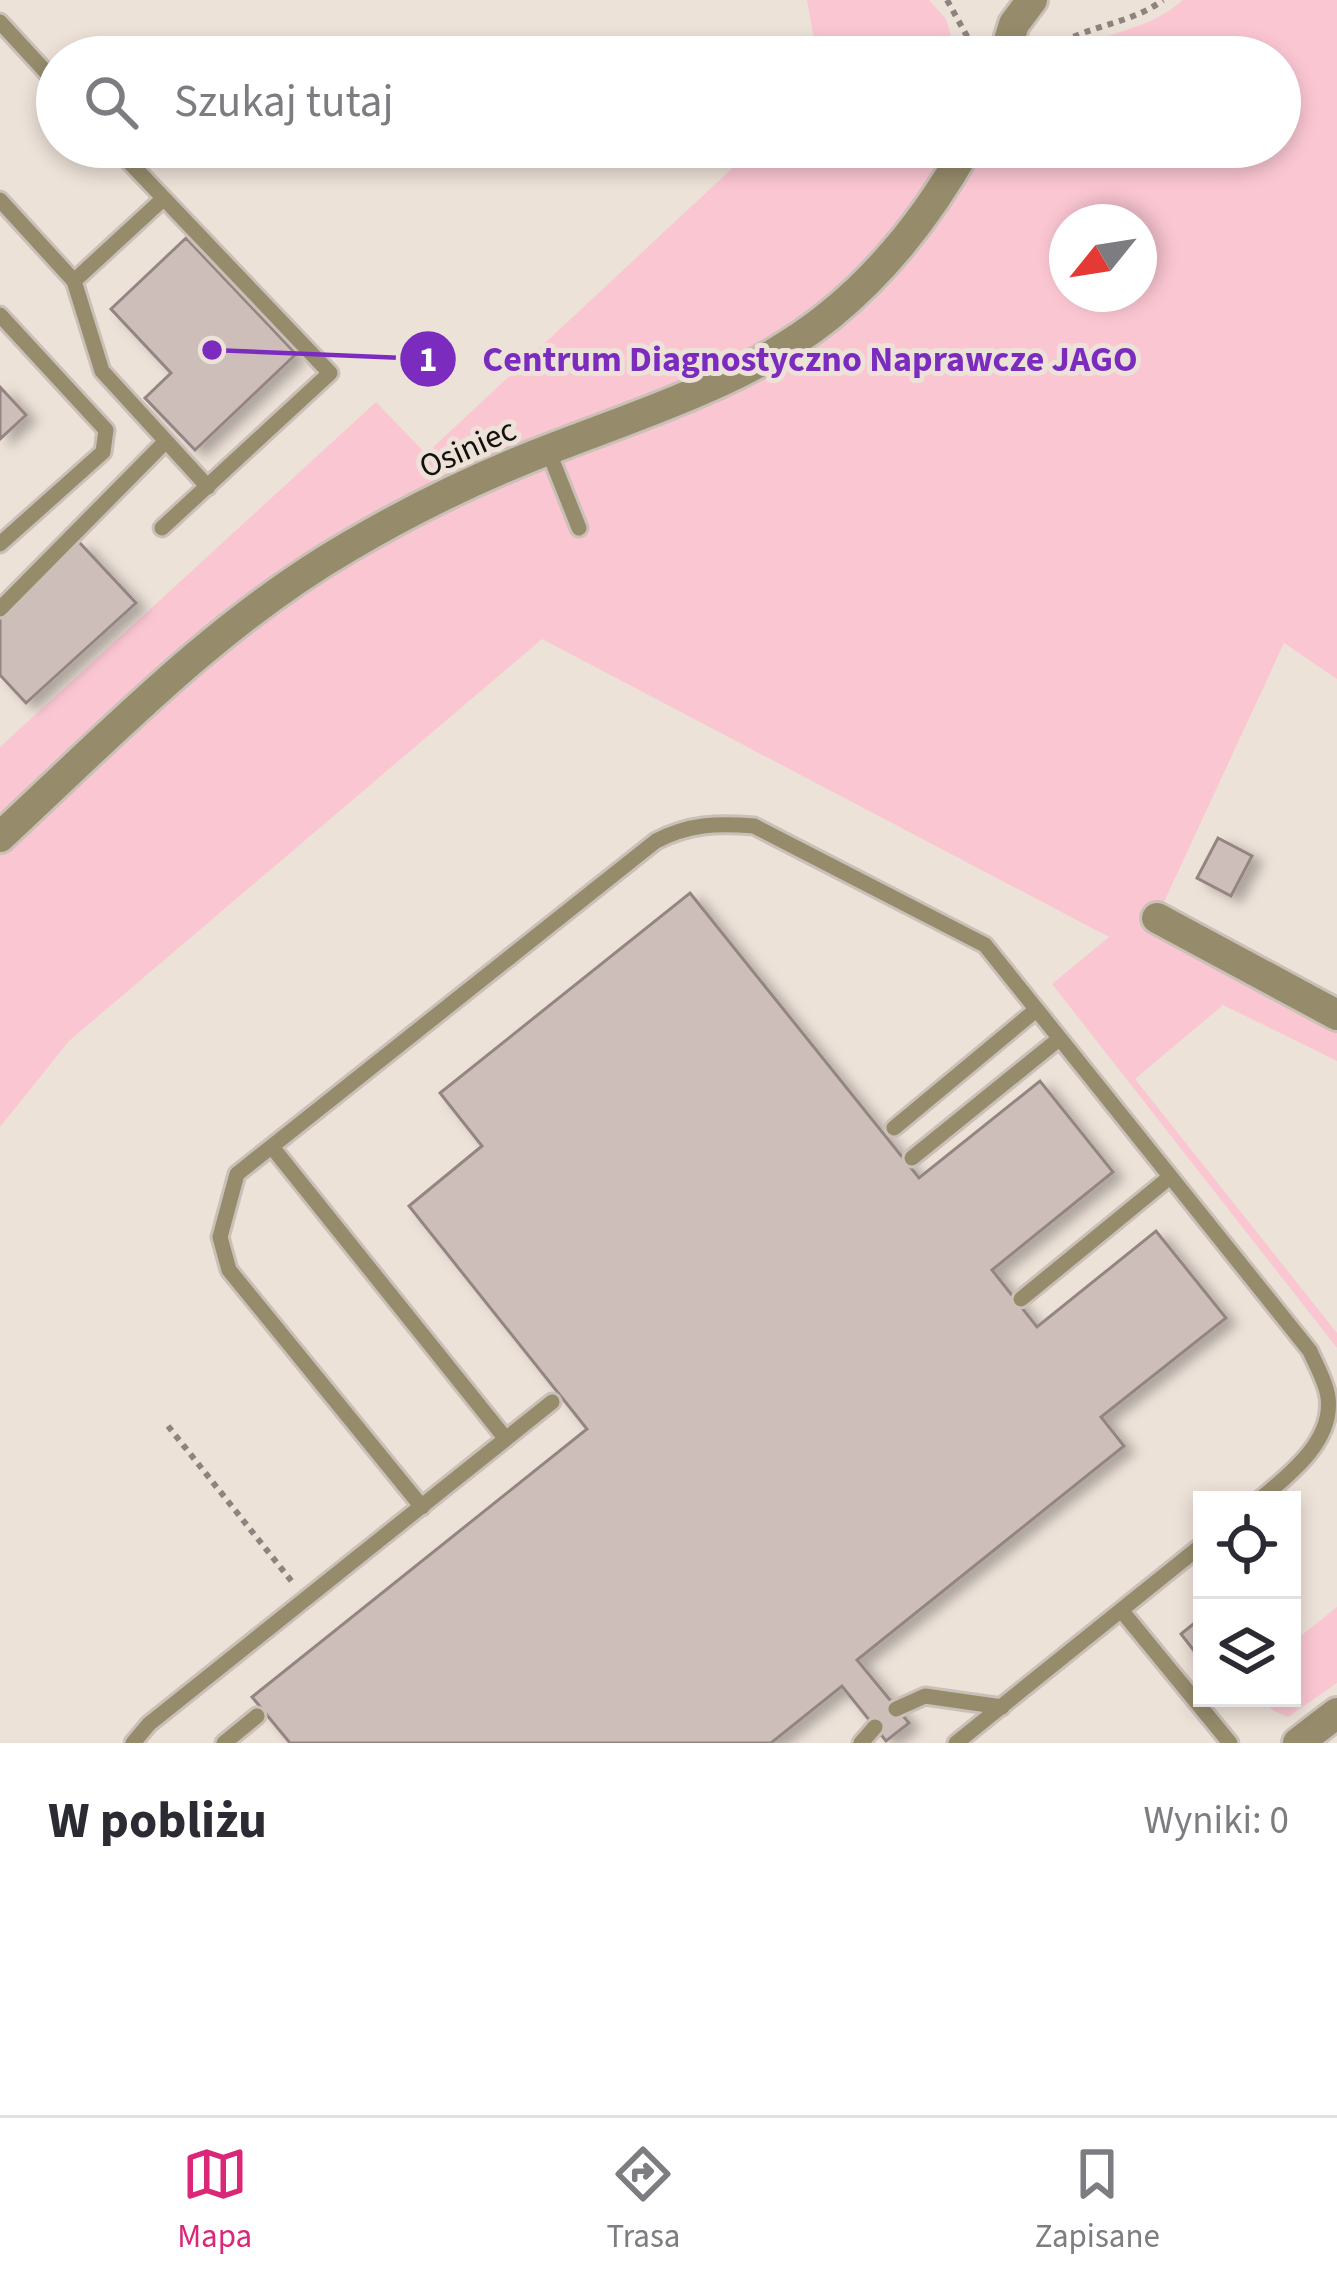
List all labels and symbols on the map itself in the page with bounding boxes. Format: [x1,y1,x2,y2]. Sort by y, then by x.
north arrow [1049,204,1157,312]
callout: Centrum Diagnostyczno Naprawcze JAGO [398,323,1161,395]
text: 1 [418,334,438,385]
text: Centrum Diagnostyczno Naprawcze JAGO [482,334,1138,385]
street label: Osiniec [412,406,524,490]

